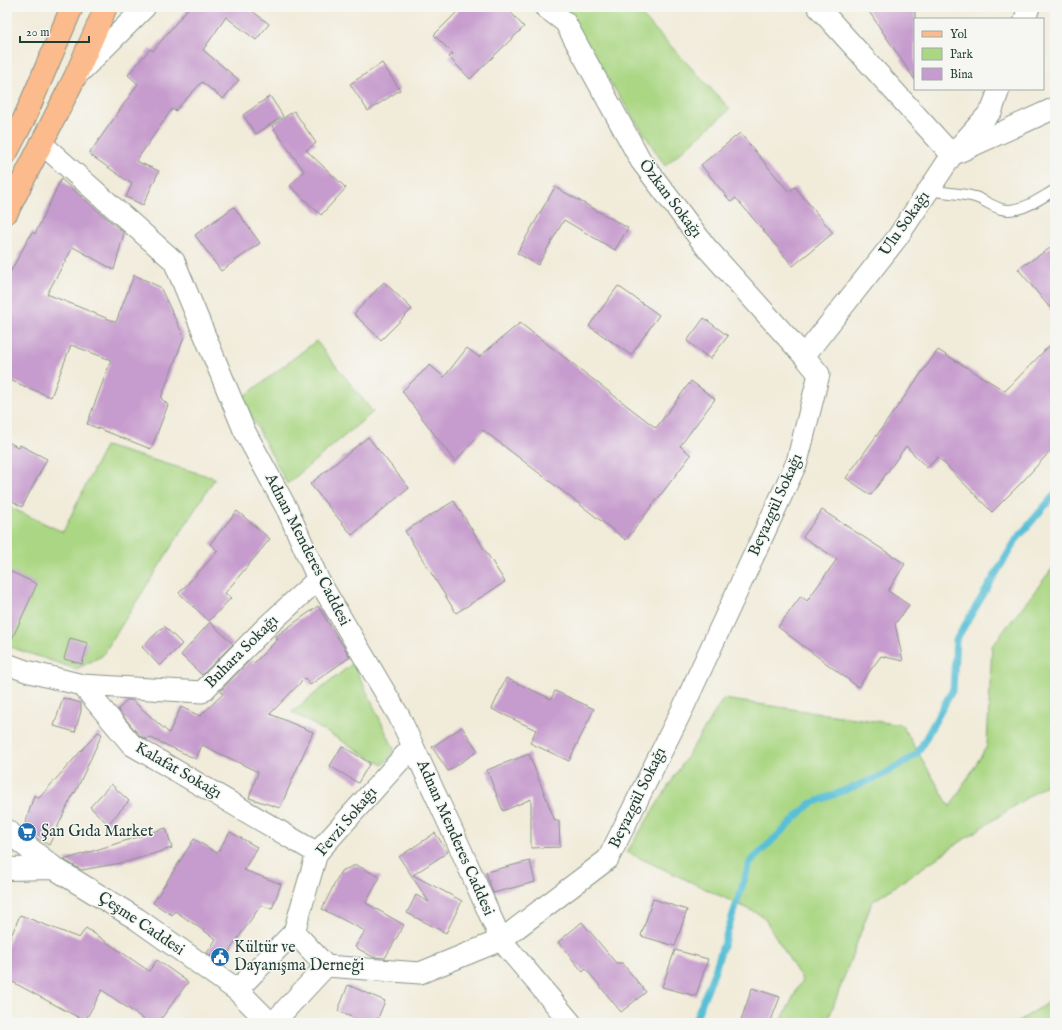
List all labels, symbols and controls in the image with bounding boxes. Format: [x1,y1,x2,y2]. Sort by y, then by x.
scale bar [20,18,89,44]
legend [914,18,1044,90]
text: 20 m [26,25,49,40]
text: Yol [950,27,968,42]
text: Park [950,47,973,62]
text: Bina [950,67,974,82]
street label: Özkan Sokağı [634,155,707,242]
street label: Ulu Sokağı [875,188,935,260]
street label: Beyazgül Sokağı [744,451,808,559]
street label: Adnan Menderes Caddesi [259,470,354,630]
street label: Buhara Sokağı [201,611,283,693]
street label: Kalafat Sokağı [131,738,225,804]
street label: Beyazgül Sokağı [605,744,671,852]
street label: Adnan Menderes Caddesi [411,756,498,919]
street label: Fevzi Sokağı [312,783,382,861]
supermarket icon: Şan Gıda Market [16,821,38,843]
place label: Şan Gıda Market [41,822,154,842]
street label: Çeşme Caddesi [94,888,188,960]
place label: Kültür ve Dayanışma Derneği [234,938,364,976]
public building icon: Kültür ve Dayanışma Derneği [209,946,231,968]

